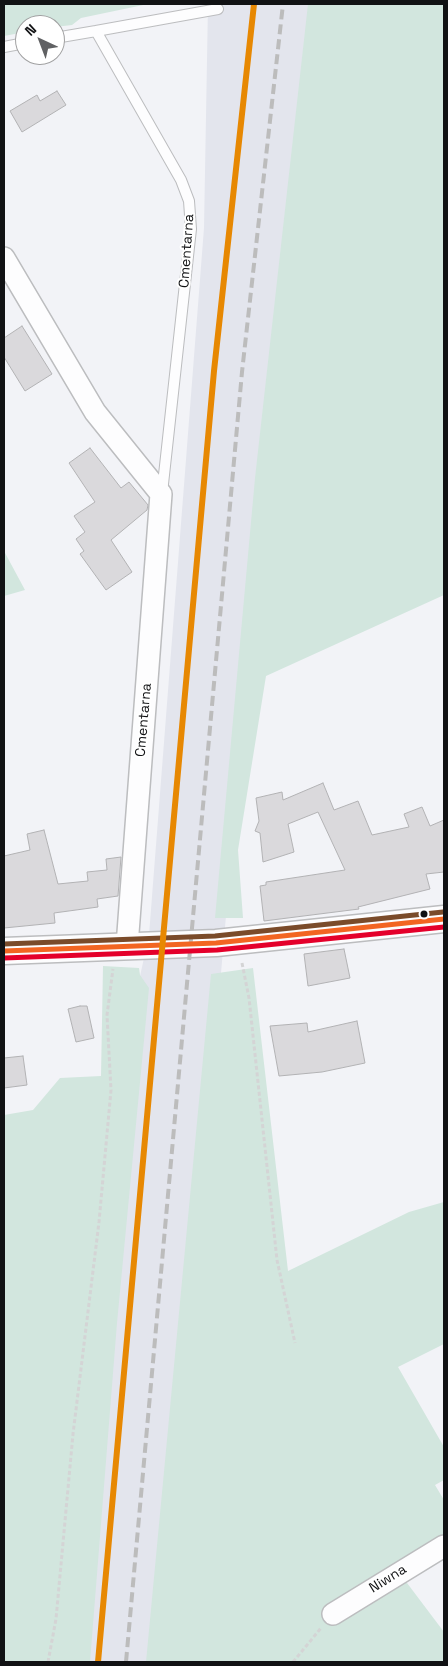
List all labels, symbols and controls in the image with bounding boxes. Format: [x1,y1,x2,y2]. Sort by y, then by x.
north arrow [15,15,65,65]
text: N [21,20,40,40]
street label: Cmentarna [176,213,198,289]
street label: Cmentarna [132,682,156,758]
unlabelled marker [419,909,429,919]
street label: Niwna [366,1561,410,1597]

